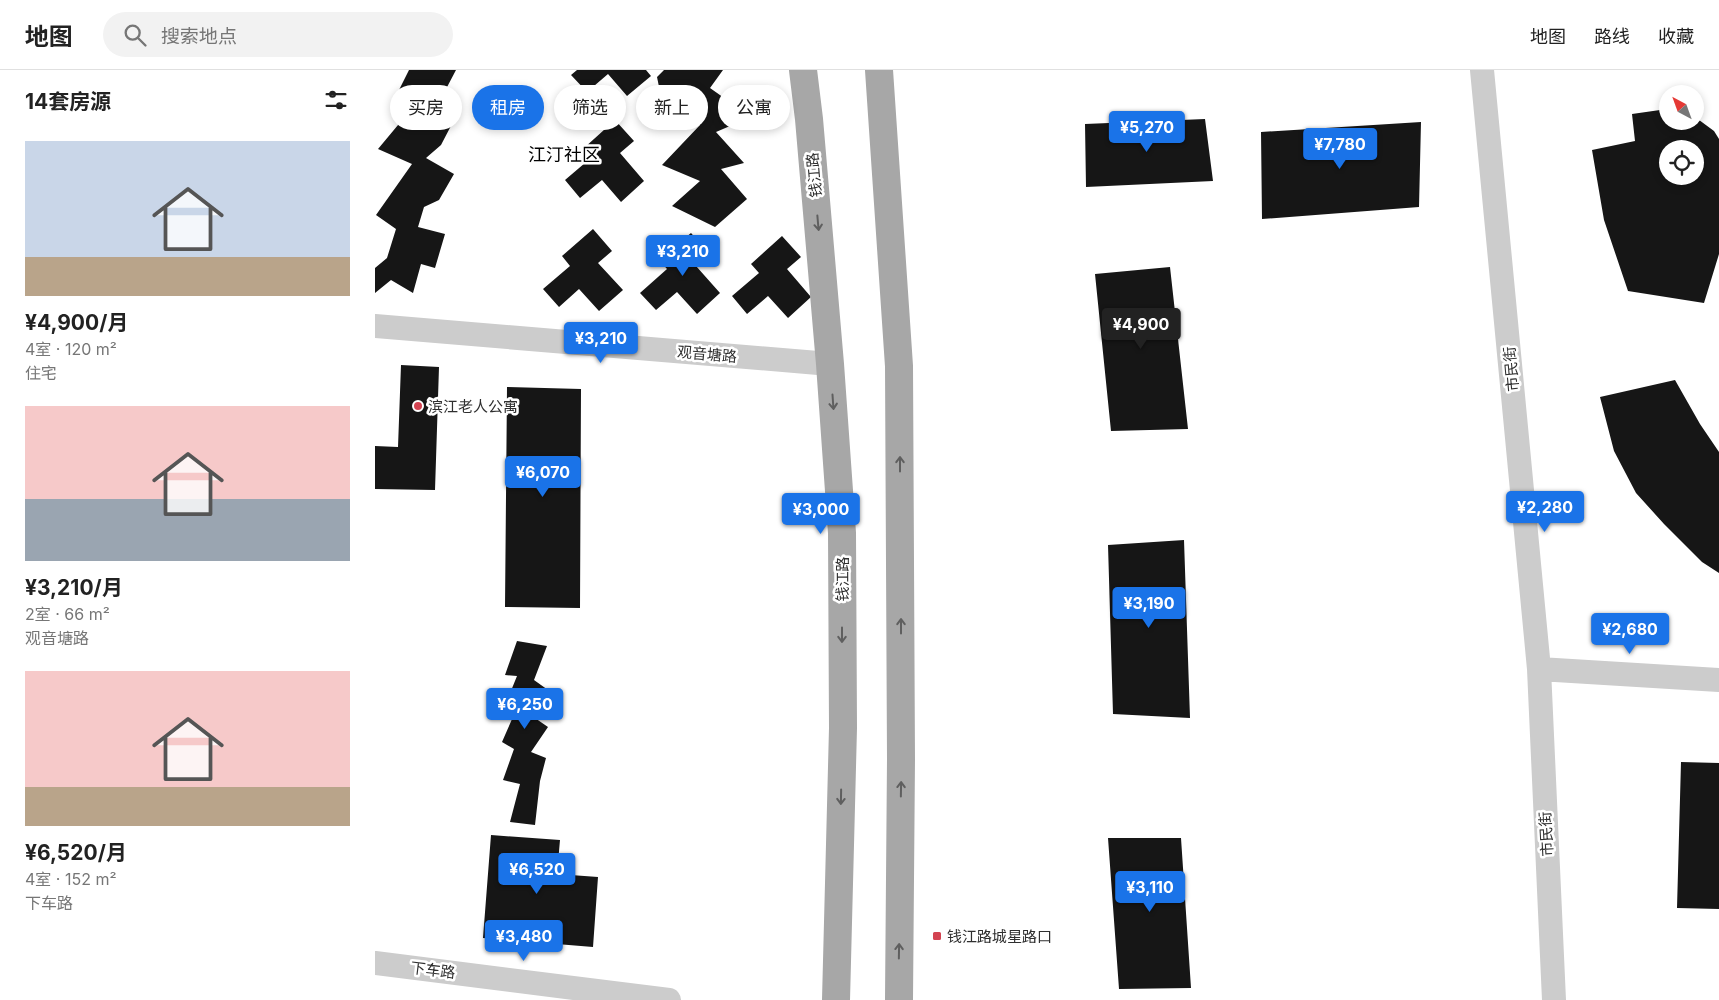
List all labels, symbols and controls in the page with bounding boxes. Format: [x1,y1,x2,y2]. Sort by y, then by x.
search box [103,12,453,57]
icon: search [121,21,149,49]
text: 地图 [25,22,73,51]
text: 搜索地点 [161,25,237,48]
text: 地图 [1530,26,1566,47]
text: 路线 [1594,26,1630,47]
text: 收藏 [1658,26,1694,47]
chip: 买房 [390,85,462,130]
chip: 租房 [472,85,544,130]
chip: 筛选 [554,85,626,130]
chip: 新上 [636,85,708,130]
chip: 公寓 [718,85,790,130]
north arrow [1659,85,1704,130]
map controls [1659,85,1704,185]
icon: filters [322,86,350,114]
text: 14套房源 [25,89,111,114]
pin: ¥5,270 [1106,111,1188,153]
text: ¥5,270 [1120,117,1174,137]
pin: ¥7,780 [1299,128,1381,170]
text: ¥7,780 [1314,134,1366,154]
button: locate [1659,140,1704,185]
district label: 江汀社区 [528,144,600,165]
street label: 钱江路 [803,152,825,198]
icon: home [143,174,233,264]
one-way arrow [813,215,823,231]
pin: ¥3,210 [642,234,724,277]
text: ¥3,210 [657,241,709,261]
pin: ¥4,900 [1100,308,1182,350]
text: ¥4,900/月 [25,310,128,335]
text: ¥4,900 [1113,314,1169,334]
pin: ¥3,210 [560,322,642,364]
text: ¥3,210 [575,328,627,348]
text: 4室 · 120 m² [25,339,117,359]
street label: 观音塘路 [676,342,738,366]
street label: 市民街 [1500,346,1522,392]
text: 住宅 [25,363,57,383]
one-way arrow [828,394,838,410]
place label: 滨江老人公寓 [428,397,518,416]
marker: 滨江老人公寓 [412,400,424,412]
icon: home [143,439,233,529]
pin: ¥6,070 [502,456,584,498]
one-way arrow [895,456,905,472]
text: ¥6,070 [516,462,570,482]
pin: ¥2,280 [1504,490,1586,533]
pin: ¥3,000 [780,492,862,535]
text: ¥2,280 [1517,497,1573,517]
text: ¥3,000 [793,499,849,519]
street label: 钱江路 [833,556,852,602]
text: ¥3,210/月 [25,575,123,600]
pin: ¥3,190 [1108,586,1190,629]
text: ¥3,190 [1123,593,1175,613]
text: 2室 · 66 m² [25,604,110,624]
pin: ¥2,680 [1589,612,1671,655]
one-way arrow [896,619,906,635]
text: ¥2,680 [1602,619,1658,639]
one-way arrow [837,626,847,642]
text: 观音塘路 [25,628,89,648]
pin: ¥6,250 [484,688,566,730]
text: ¥6,250 [497,694,553,714]
icon: home [143,704,233,794]
one-way arrow [896,781,906,798]
one-way arrow [836,788,846,805]
street label: 市民街 [1535,811,1557,857]
text: ¥6,520/月 [25,840,127,865]
pin: ¥6,520 [496,852,578,895]
text: ¥6,520 [509,859,565,879]
text: 4室 · 152 m² [25,869,117,889]
pin: ¥3,110 [1109,870,1191,913]
text: ¥3,110 [1126,877,1174,897]
text: 下车路 [25,893,73,913]
pin: ¥3,480 [483,920,565,962]
text: ¥3,480 [496,926,552,946]
place label: 钱江路城星路口 [947,927,1052,946]
marker: 钱江路城星路口 [931,930,943,942]
one-way arrow [895,944,904,960]
street label: 下车路 [410,958,456,982]

